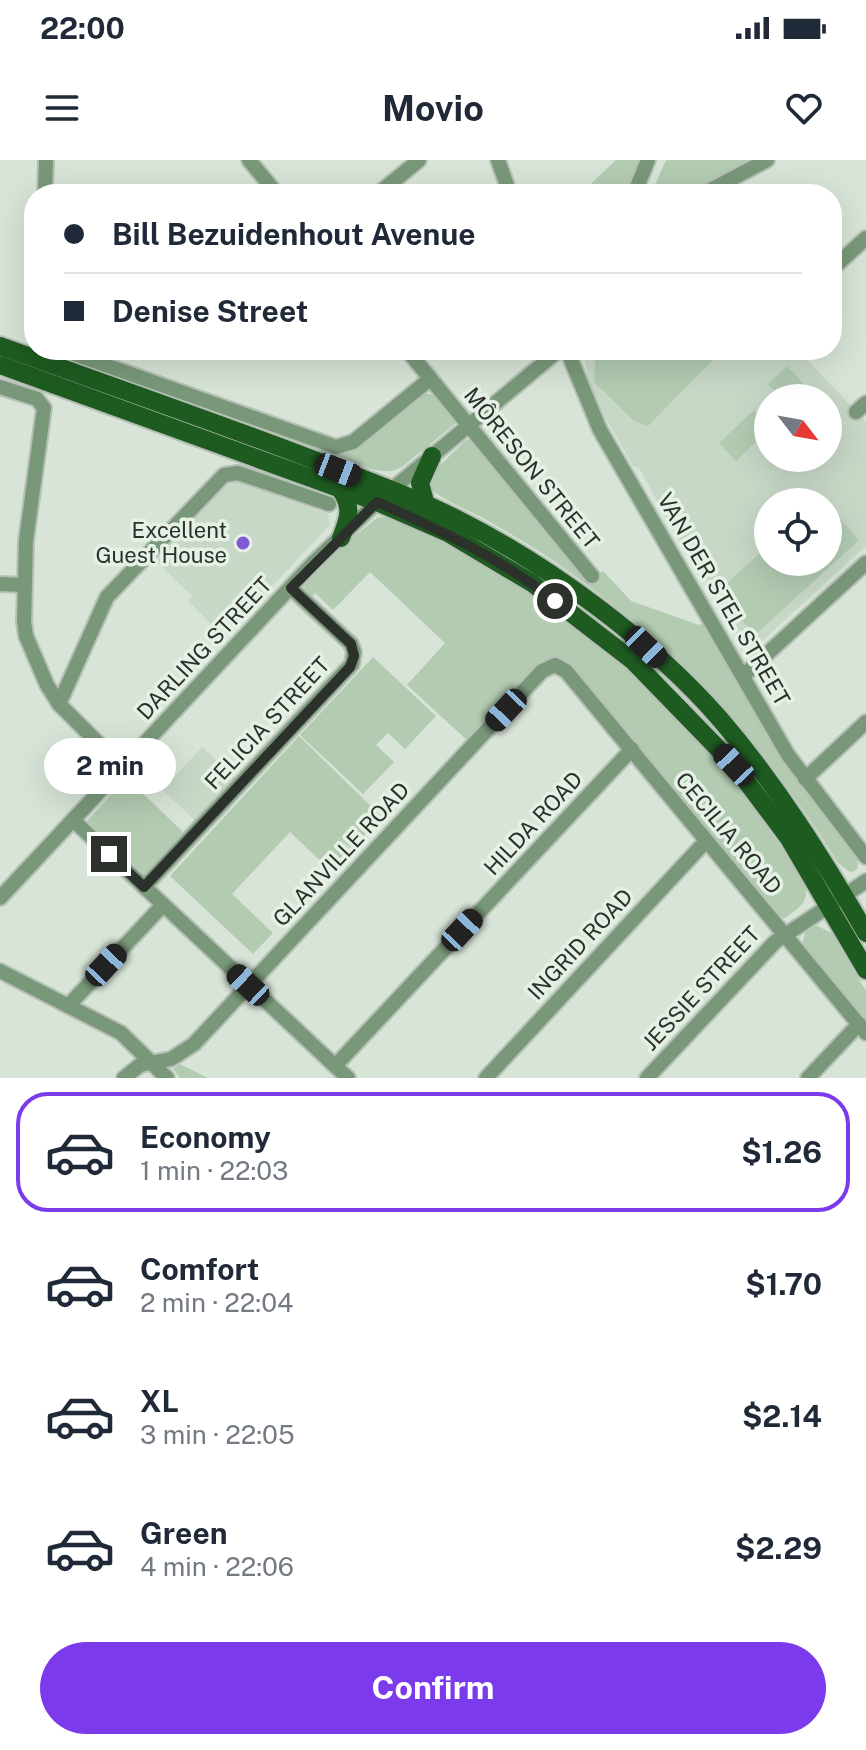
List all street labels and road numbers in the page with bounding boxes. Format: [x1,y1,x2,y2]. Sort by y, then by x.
street label: MÔRESON STREET [459,382,605,554]
street label: VAN DER STEL STREET [652,488,796,710]
street label: DARLING STREET [131,571,277,725]
street label: FELICIA STREET [199,651,335,795]
street label: HILDA ROAD [478,766,588,880]
street label: CECILIA ROAD [671,767,787,899]
street label: GLANVILLE ROAD [267,776,415,932]
street label: INGRID ROAD [522,883,638,1005]
street label: JESSIE STREET [637,921,765,1055]

